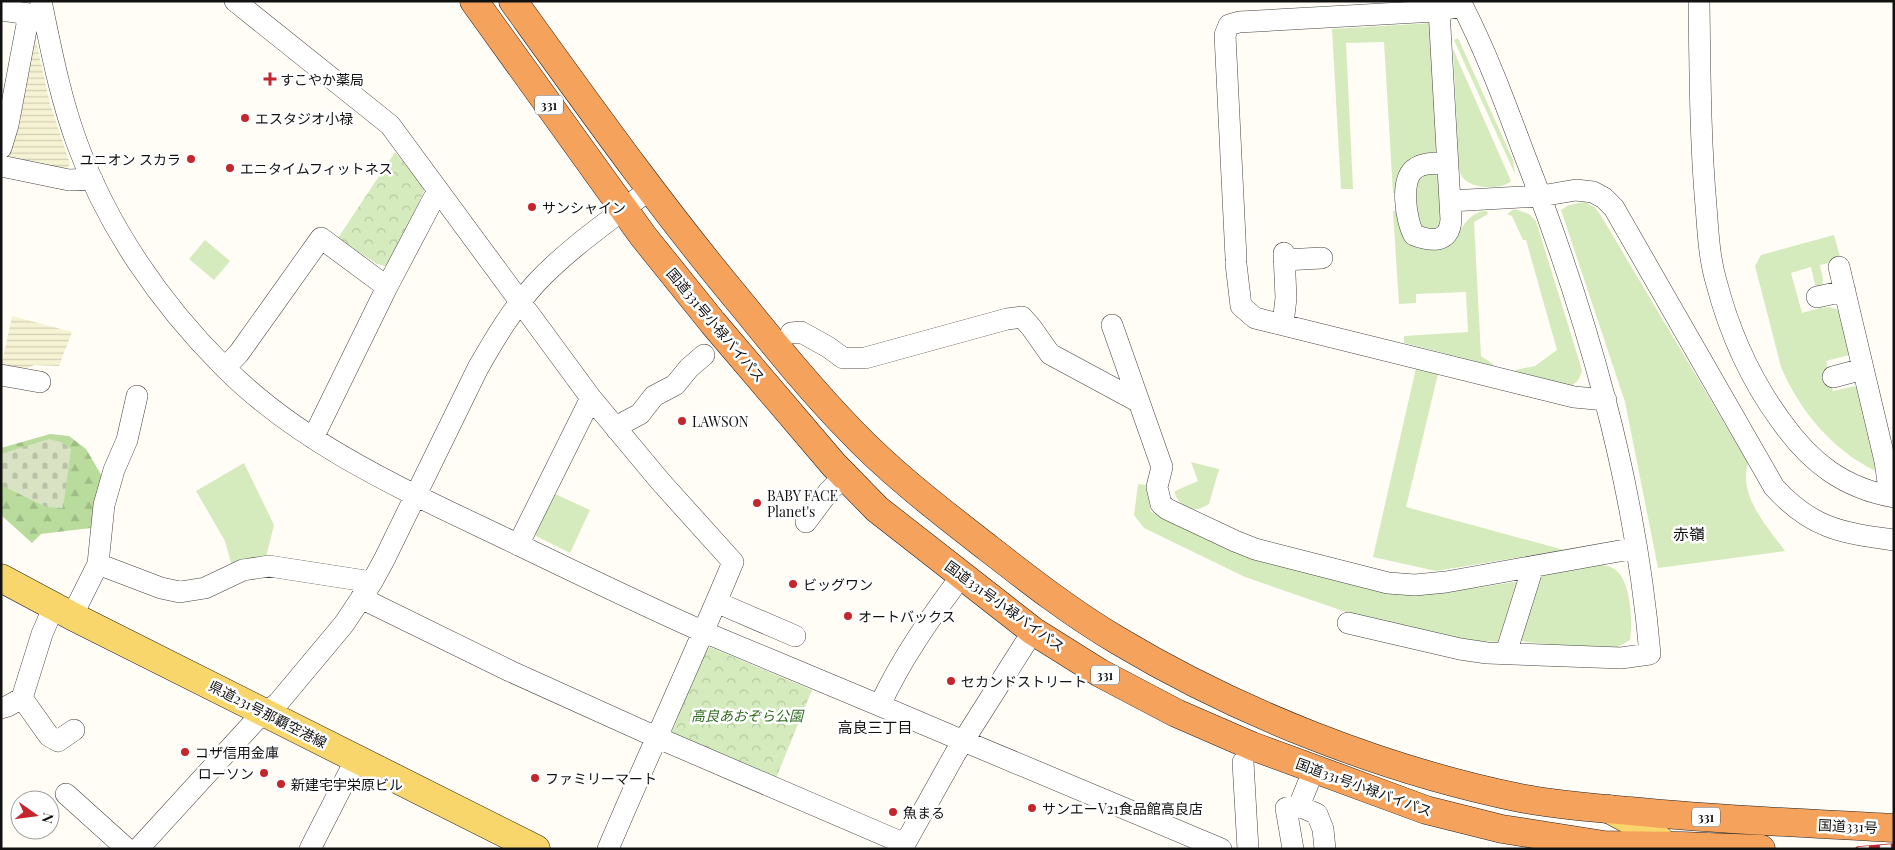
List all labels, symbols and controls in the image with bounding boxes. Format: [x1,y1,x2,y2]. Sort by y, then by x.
place label: すこやか薬局 [280,70,364,89]
marker: すこやか薬局 [264,73,276,85]
road number: 331 [535,96,563,114]
place label: エスタジオ小禄 [255,109,353,128]
marker: エスタジオ小禄 [239,112,251,124]
place label: ユニオン スカラ [80,150,181,169]
marker: ユニオン スカラ [185,153,197,165]
place label: エニタイムフィットネス [240,159,393,178]
marker: エニタイムフィットネス [224,162,236,174]
place label: サンシャイン [542,198,626,217]
marker: サンシャイン [526,201,538,213]
street label: 国道331号小禄バイパス [663,264,769,386]
place label: LAWSON [692,412,749,431]
marker: LAWSON [676,415,688,427]
place label: BABY FACE Planet's [767,486,838,521]
marker: BABY FACE Planet's [751,497,763,509]
district label: 赤嶺 [1673,523,1705,544]
street label: 国道331号小禄バイパス [941,556,1069,656]
place label: ビッグワン [803,575,873,594]
marker: ビッグワン [787,578,799,590]
place label: オートバックス [858,607,956,626]
marker: オートバックス [842,610,854,622]
road number: 331 [1091,666,1119,684]
place label: セカンドストリート [961,672,1087,691]
marker: セカンドストリート [945,675,957,687]
street label: 県道231号那覇空港線 [206,676,330,752]
park label: 高良あおぞら公園 [691,706,805,725]
district label: 高良三丁目 [837,717,913,737]
place label: コザ信用金庫 [195,743,279,762]
marker: コザ信用金庫 [179,746,191,758]
street label: 国道331号小禄バイパス [1293,754,1435,820]
place label: ローソン [198,764,254,783]
marker: ローソン [258,767,270,779]
place label: ファミリーマート [545,769,657,788]
marker: ファミリーマート [529,772,541,784]
place label: 新建宅宇栄原ビル [291,775,403,794]
marker: 新建宅宇栄原ビル [275,778,287,790]
north arrow [10,790,60,840]
place label: サンエーV21食品館高良店 [1042,799,1203,818]
marker: サンエーV21食品館高良店 [1026,802,1038,814]
place label: 魚まる [903,803,945,822]
marker: 魚まる [887,806,899,818]
road number: 331 [1692,808,1720,826]
text: N [38,811,59,825]
street label: 国道331号 [1818,815,1878,837]

